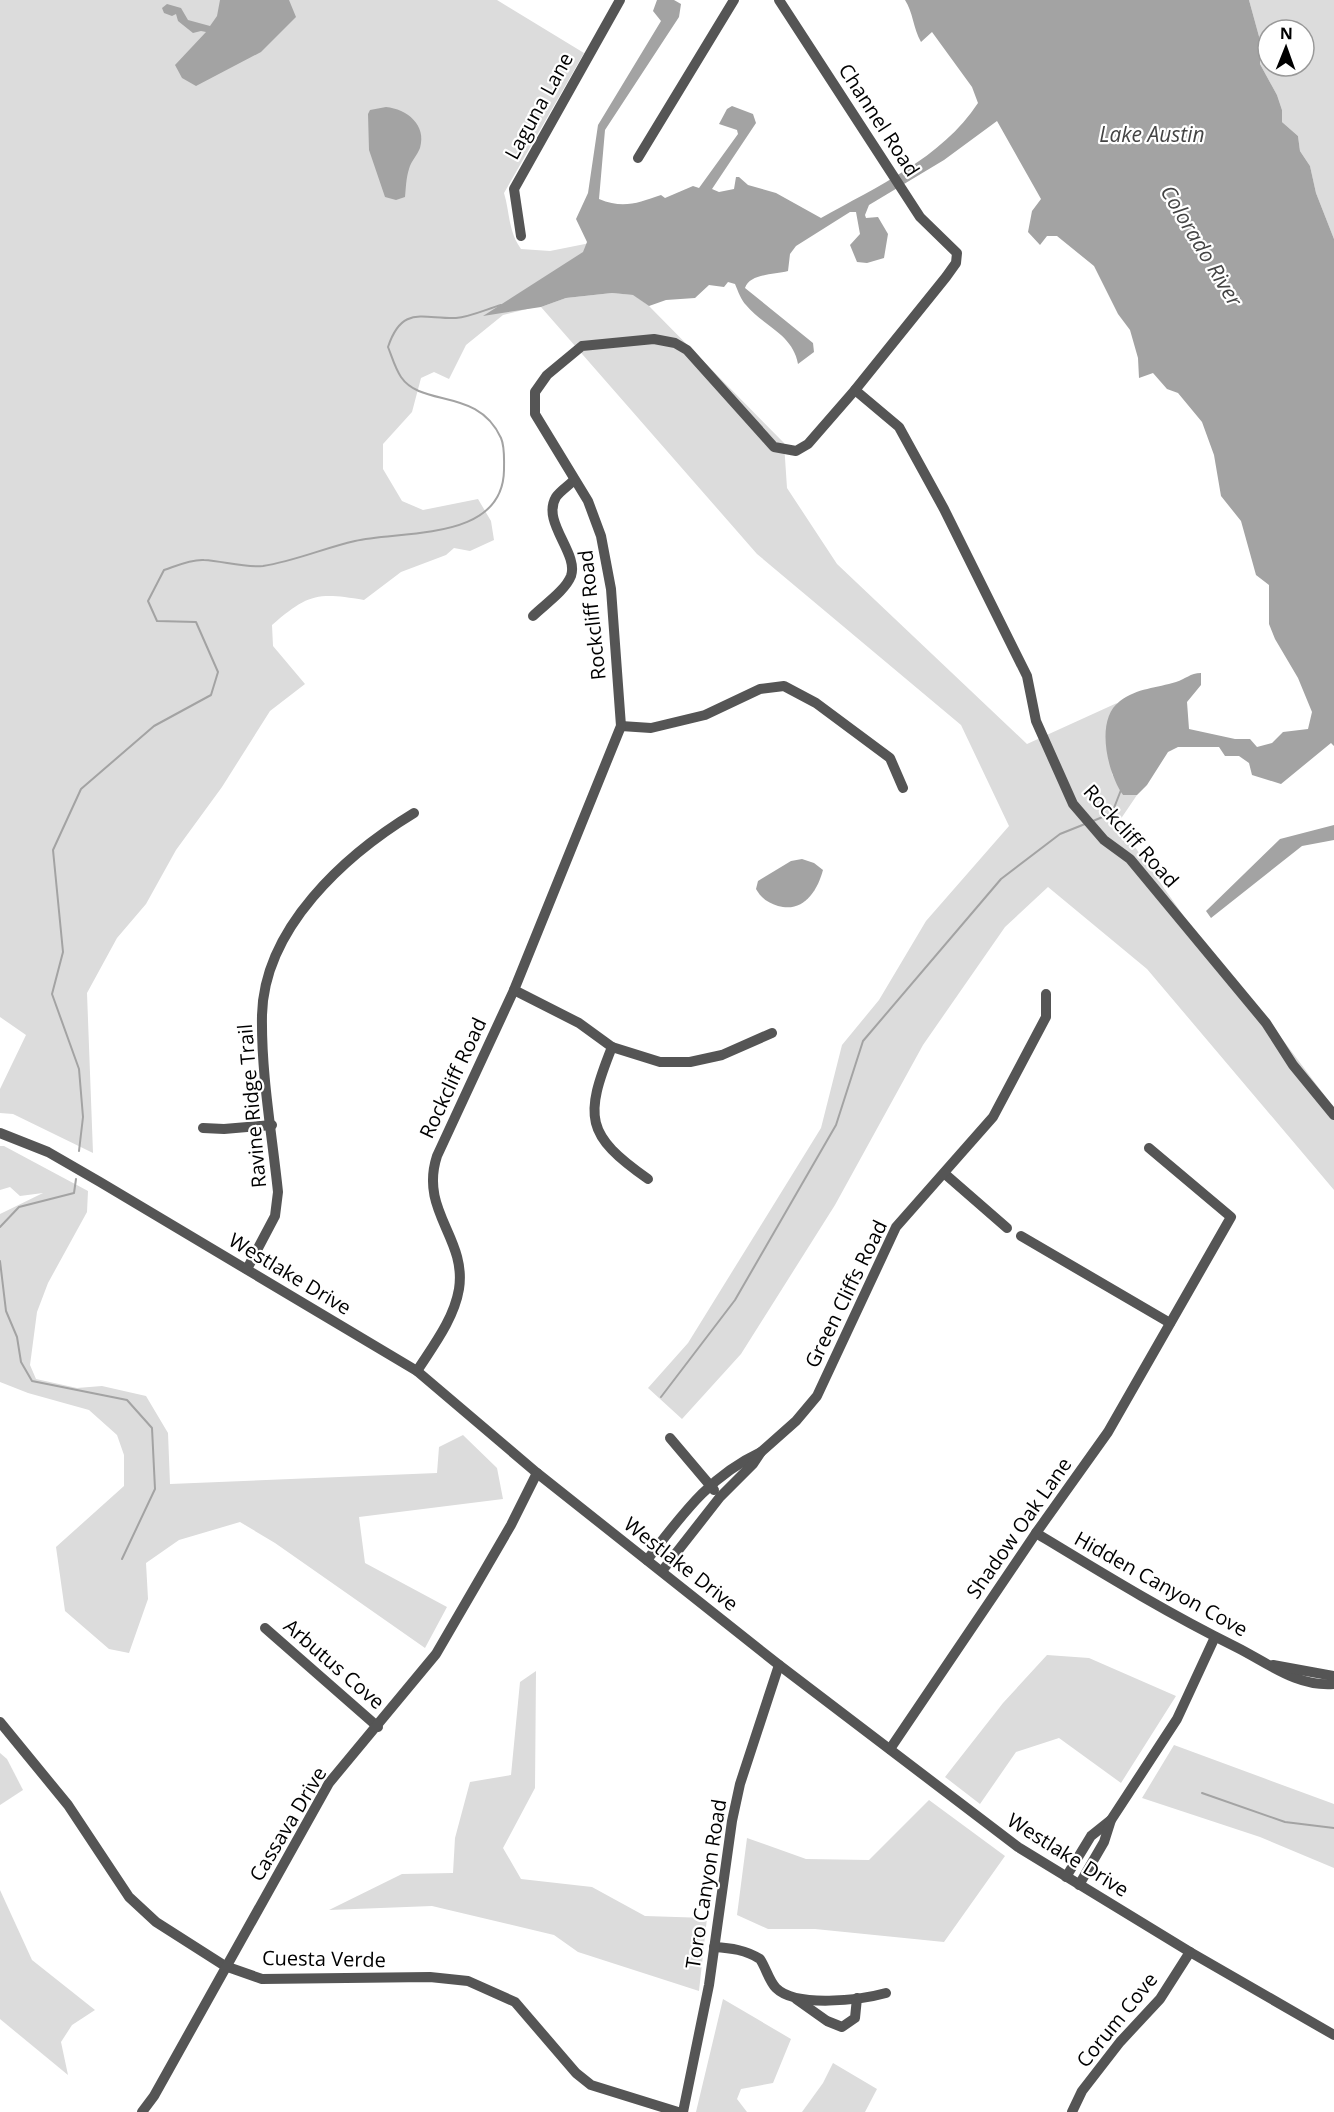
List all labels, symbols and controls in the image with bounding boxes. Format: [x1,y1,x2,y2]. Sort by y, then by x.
north arrow [1256,18,1316,78]
text: N [1280,22,1293,44]
street label: Laguna Lane [498,47,579,164]
street label: Channel Road [833,58,926,181]
water label: Lake Austin [1099,120,1205,148]
water label: Colorado River [1155,180,1249,312]
street label: Rockcliff Road [571,549,612,681]
street label: Rockcliff Road [1078,778,1185,893]
street label: Rockcliff Road [413,1013,492,1143]
street label: Ravine Ridge Trail [231,1023,272,1189]
street label: Green Cliffs Road [798,1215,893,1372]
street label: Westlake Drive [224,1226,357,1321]
street label: Shadow Oak Lane [960,1452,1077,1604]
street label: Westlake Drive [618,1510,744,1617]
street label: Hidden Canyon Cove [1070,1525,1253,1642]
street label: Arbutus Cove [278,1612,390,1715]
street label: Cassava Drive [243,1761,332,1886]
street label: Toro Canyon Road [679,1797,732,1971]
street label: Westlake Drive [1002,1806,1134,1903]
street label: Cuesta Verde [262,1944,386,1973]
street label: Corum Cove [1070,1967,1163,2073]

